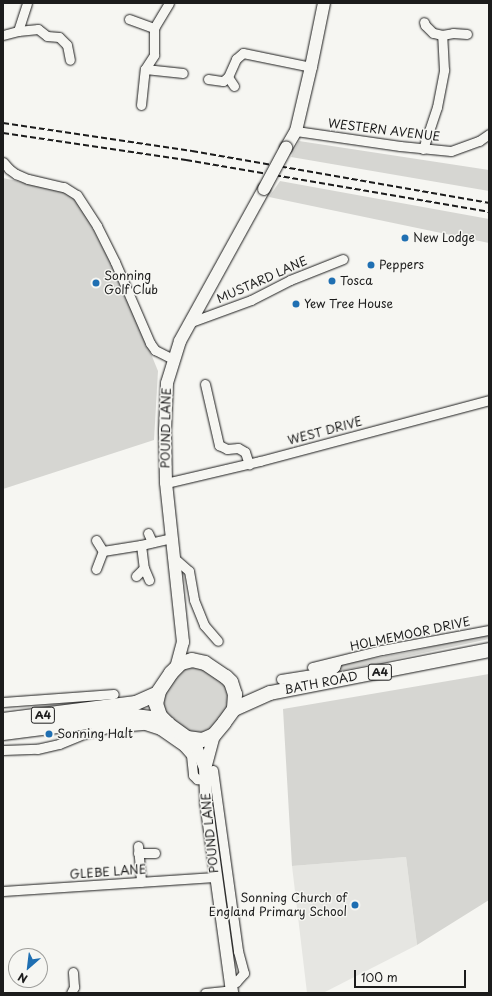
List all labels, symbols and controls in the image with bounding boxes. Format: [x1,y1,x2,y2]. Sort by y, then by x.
street label: WESTERN AVENUE [326,116,442,144]
place label: New Lodge [413,231,475,245]
marker: New Lodge [400,233,410,243]
street label: MUSTARD LANE [214,253,310,307]
place label: Peppers [379,258,424,272]
marker: Peppers [366,260,376,270]
place label: Sonning Golf Club [104,269,159,297]
place label: Tosca [340,274,373,288]
marker: Tosca [327,276,337,286]
marker: Sonning Golf Club [91,278,101,288]
place label: Yew Tree House [304,297,394,311]
marker: Yew Tree House [291,299,301,309]
street label: POUND LANE [158,387,174,469]
street label: WEST DRIVE [286,414,364,448]
street label: HOLMEMOOR DRIVE [348,614,472,654]
road number: A4 [367,663,393,681]
street label: BATH ROAD [283,669,359,697]
road number: A4 [30,706,56,724]
place label: Sonning Halt [57,727,133,741]
marker: Sonning Halt [44,729,54,739]
street label: POUND LANE [199,792,221,874]
street label: GLEBE LANE [69,862,147,882]
place label: Sonning Church of England Primary School [208,891,347,919]
marker: Sonning Church of England Primary School [350,900,360,910]
north arrow [8,948,48,988]
scale bar [356,962,468,988]
text: 100 m [361,968,398,986]
text: N [15,969,30,988]

